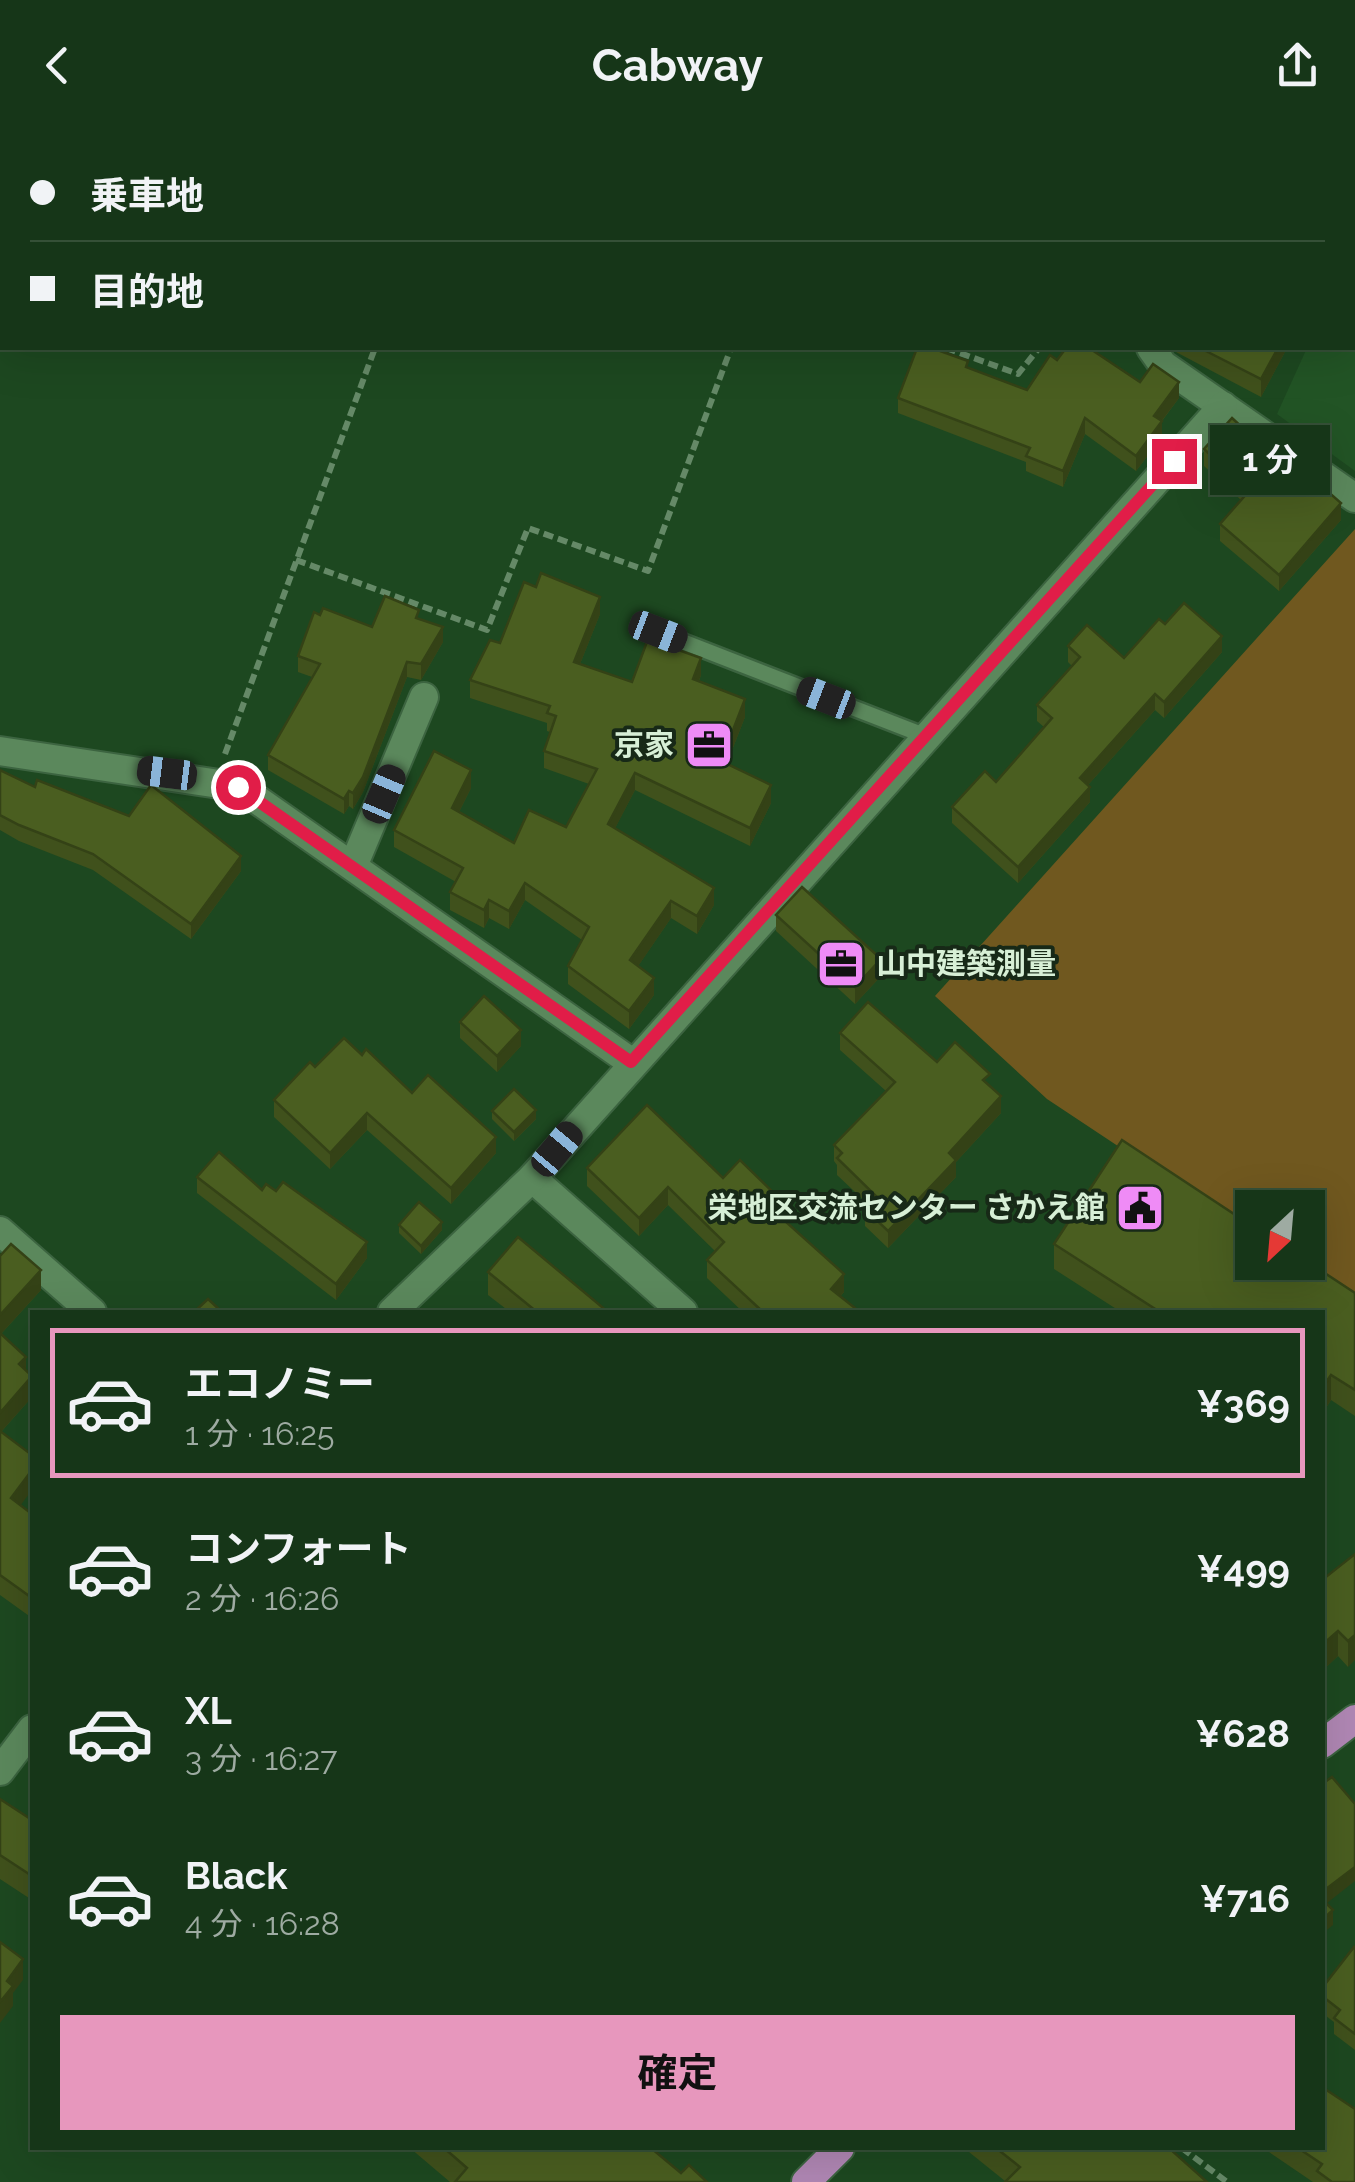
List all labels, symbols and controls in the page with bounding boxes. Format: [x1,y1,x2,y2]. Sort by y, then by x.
icon: back [30,38,85,93]
icon: share [1270,38,1325,93]
text: Cabway [592,39,763,92]
text: 乗車地 [90,173,204,218]
text: 目的地 [90,269,204,314]
callout: 1 分 [1209,426,1329,496]
route end [1152,439,1197,484]
text: 1 分 [1242,441,1298,478]
car [625,607,691,657]
car [793,673,859,723]
office icon: 京家 [683,719,735,771]
place label: 京家 [614,727,674,762]
car [135,754,199,792]
car [358,761,410,827]
route start [216,765,261,810]
office icon: 山中建築測量 [815,938,867,990]
place label: 山中建築測量 [876,946,1056,981]
car [526,1116,588,1182]
public building icon: 栄地区交流センター さかえ館 [1114,1182,1166,1234]
place label: 栄地区交流センター さかえ館 [708,1190,1105,1225]
north arrow [1235,1190,1325,1280]
map controls [1235,1190,1325,1280]
icon: car [65,1358,155,1448]
text: エコノミー [185,1361,375,1406]
text: ¥369 [1196,1381,1290,1426]
text: 1 分 · 16:25 [185,1415,334,1452]
icon: car [65,1523,155,1613]
text: コンフォート [185,1526,412,1571]
text: ¥499 [1196,1546,1290,1591]
text: 2 分 · 16:26 [185,1580,339,1617]
icon: car [65,1688,155,1778]
text: XL [185,1688,232,1733]
text: ¥628 [1195,1711,1290,1756]
text: 3 分 · 16:27 [185,1740,337,1777]
icon: car [65,1853,155,1943]
text: Black [185,1853,287,1898]
text: ¥716 [1200,1876,1290,1921]
text: 4 分 · 16:28 [185,1905,340,1942]
button: 確定 [60,2015,1295,2130]

